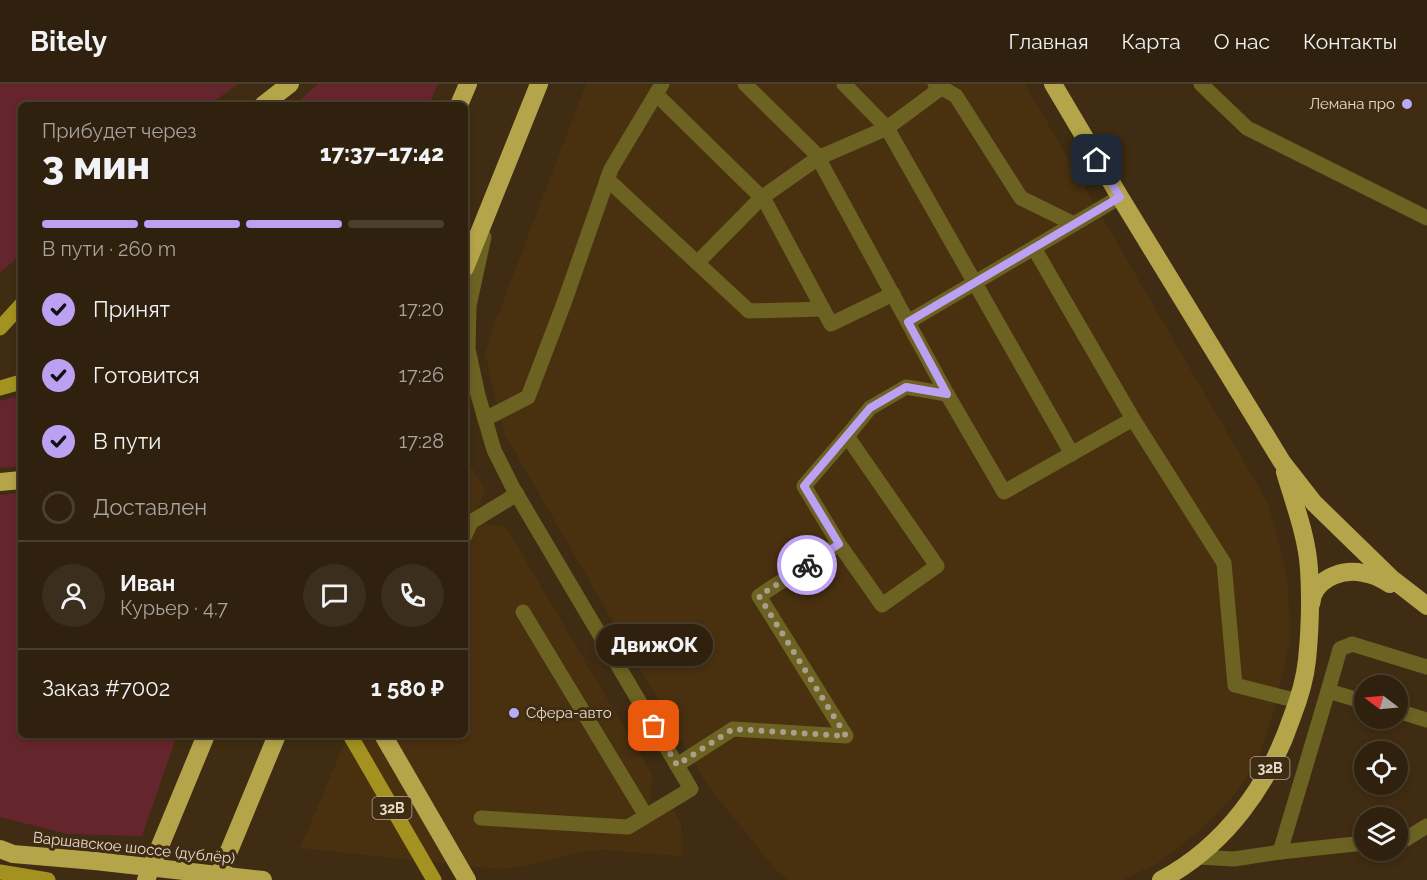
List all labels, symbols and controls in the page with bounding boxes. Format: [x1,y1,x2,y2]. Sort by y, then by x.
text: Bitely [30,25,107,58]
text: Главная [1009,29,1089,54]
text: Карта [1122,29,1181,54]
text: О нас [1214,29,1270,54]
text: Контакты [1303,29,1397,54]
place label: Лемана про [1309,95,1395,113]
marker: Лемана про [1400,97,1414,111]
text: Прибудет через [42,119,196,143]
pin [1071,134,1122,185]
text: 17:37–17:42 [320,140,444,166]
text: 3 мин [42,142,150,188]
icon: home [1080,143,1113,176]
text: В пути · 260 m [42,237,176,261]
icon: check [42,293,75,326]
text: Принят [93,296,170,322]
text: 17:20 [398,297,444,321]
icon: check [42,359,75,392]
text: Готовится [93,362,200,388]
text: 17:26 [399,363,444,387]
icon: check [42,425,75,458]
text: В пути [93,428,161,454]
text: 17:28 [399,429,444,453]
text: Доставлен [93,494,207,520]
courier [777,535,837,595]
icon: bike [791,549,824,582]
button: person [42,564,105,627]
button: chat [303,564,366,627]
button: phone [381,564,444,627]
text: Иван [120,570,175,596]
text: Курьер · 4.7 [120,596,228,620]
callout: ДвижОК [596,624,712,666]
text: ДвижОК [611,633,698,657]
text: Заказ #7002 [42,675,170,701]
text: 1 580 ₽ [371,675,444,701]
north arrow [1354,675,1408,729]
map controls [1354,675,1408,861]
pin [628,700,679,751]
place label: Сфера-авто [526,704,612,722]
marker: Сфера-авто [507,706,521,720]
icon: bag [637,709,670,742]
button: locate [1354,741,1408,795]
road number: 32B [1250,757,1290,779]
road number: 32B [372,797,412,819]
button: layers [1354,807,1408,861]
street label: Варшавское шоссе (дублёр) [32,828,236,868]

